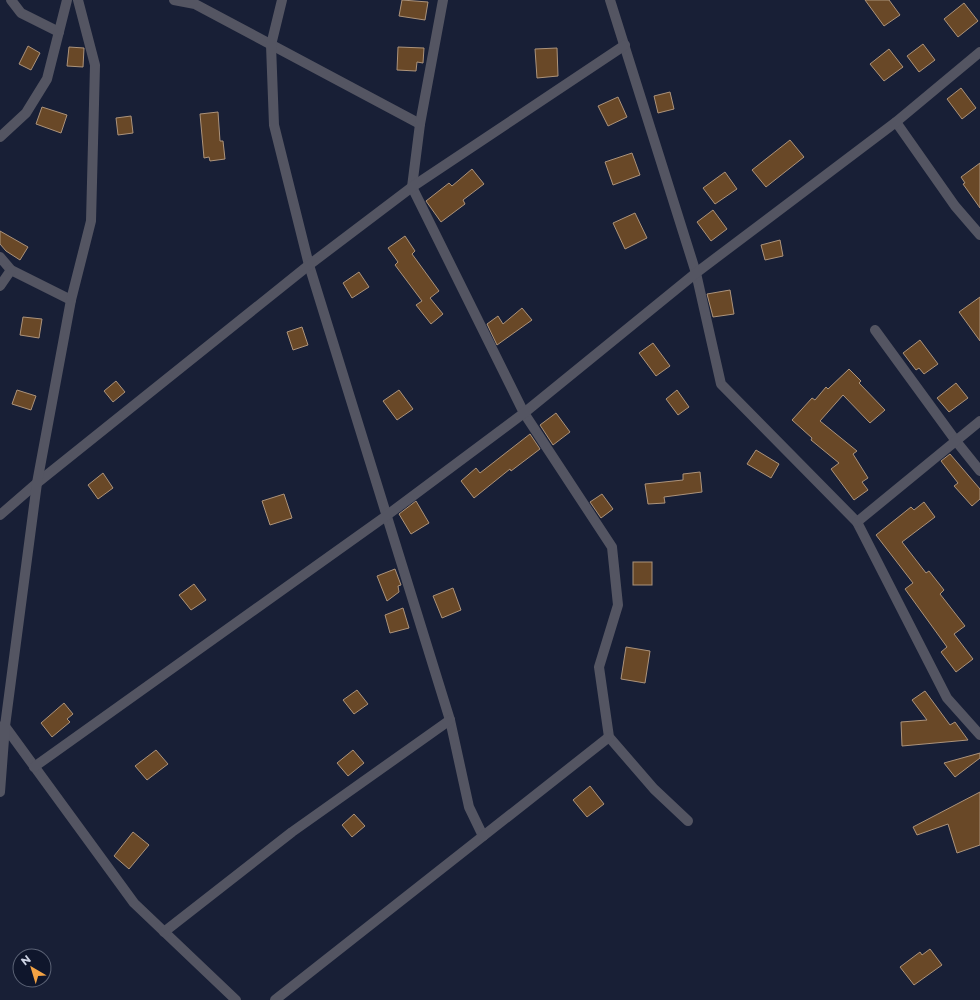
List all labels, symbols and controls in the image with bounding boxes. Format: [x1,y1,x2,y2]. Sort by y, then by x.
north arrow [12,948,52,988]
text: N [18,952,34,968]

